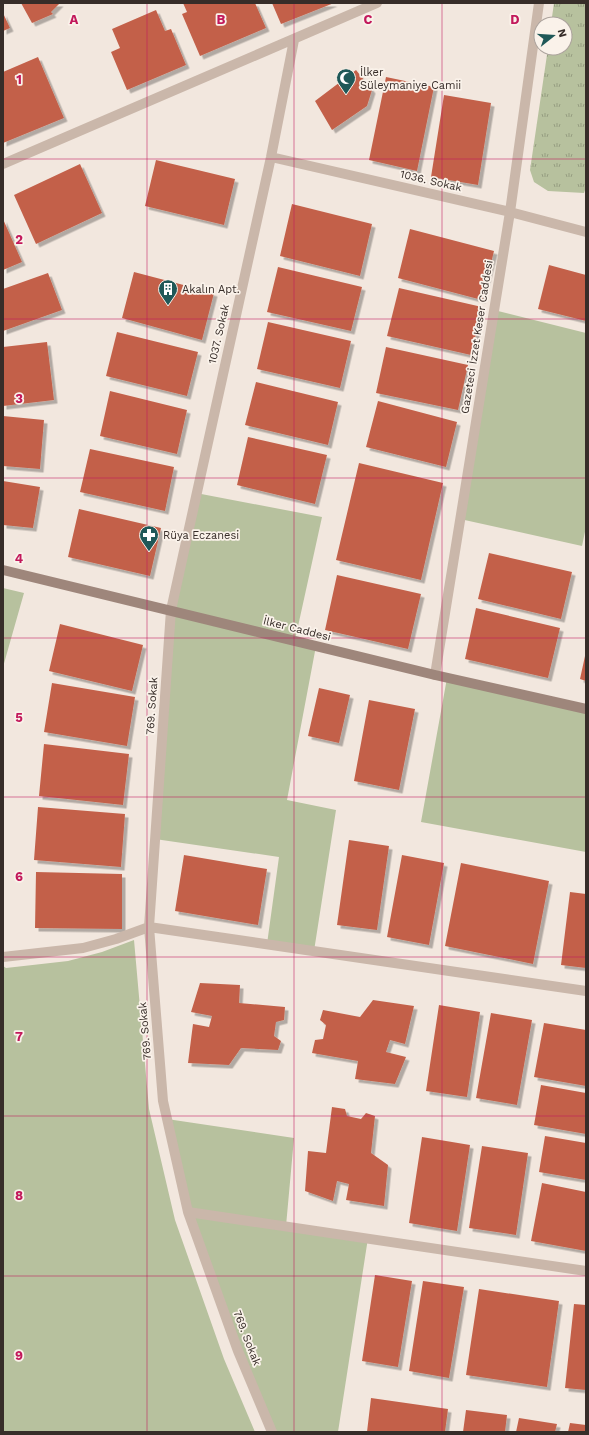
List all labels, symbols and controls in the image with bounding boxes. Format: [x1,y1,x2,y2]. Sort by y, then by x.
text: A [70,12,79,27]
text: B [217,12,226,27]
text: C [364,12,373,27]
text: D [510,12,520,27]
north arrow [533,16,573,56]
text: N [555,27,569,39]
place label: İlker Süleymaniye Camii [360,65,461,92]
mosque icon: İlker Süleymaniye Camii [335,67,357,95]
text: 1 [16,72,22,87]
street label: 1036. Sokak [399,168,463,194]
text: 2 [15,232,23,247]
street label: Gazeteci İzzet Keser Caddesi [457,259,496,415]
building icon: Akalın Apt. [157,278,179,306]
place label: Akalın Apt. [182,283,240,296]
street label: 1037. Sokak [206,303,232,365]
text: 3 [15,391,23,406]
pharmacy icon: Rüya Eczanesi [138,524,160,552]
place label: Rüya Eczanesi [163,529,239,542]
text: 4 [15,551,24,566]
street label: İlker Caddesi [262,613,333,644]
street label: 769. Sokak [143,677,161,735]
text: 5 [15,710,23,725]
text: 6 [15,869,23,884]
street label: 769. Sokak [136,1001,154,1061]
text: 7 [15,1029,23,1044]
text: 8 [15,1188,23,1203]
street label: 769. Sokak [231,1309,263,1367]
text: 9 [15,1348,23,1363]

